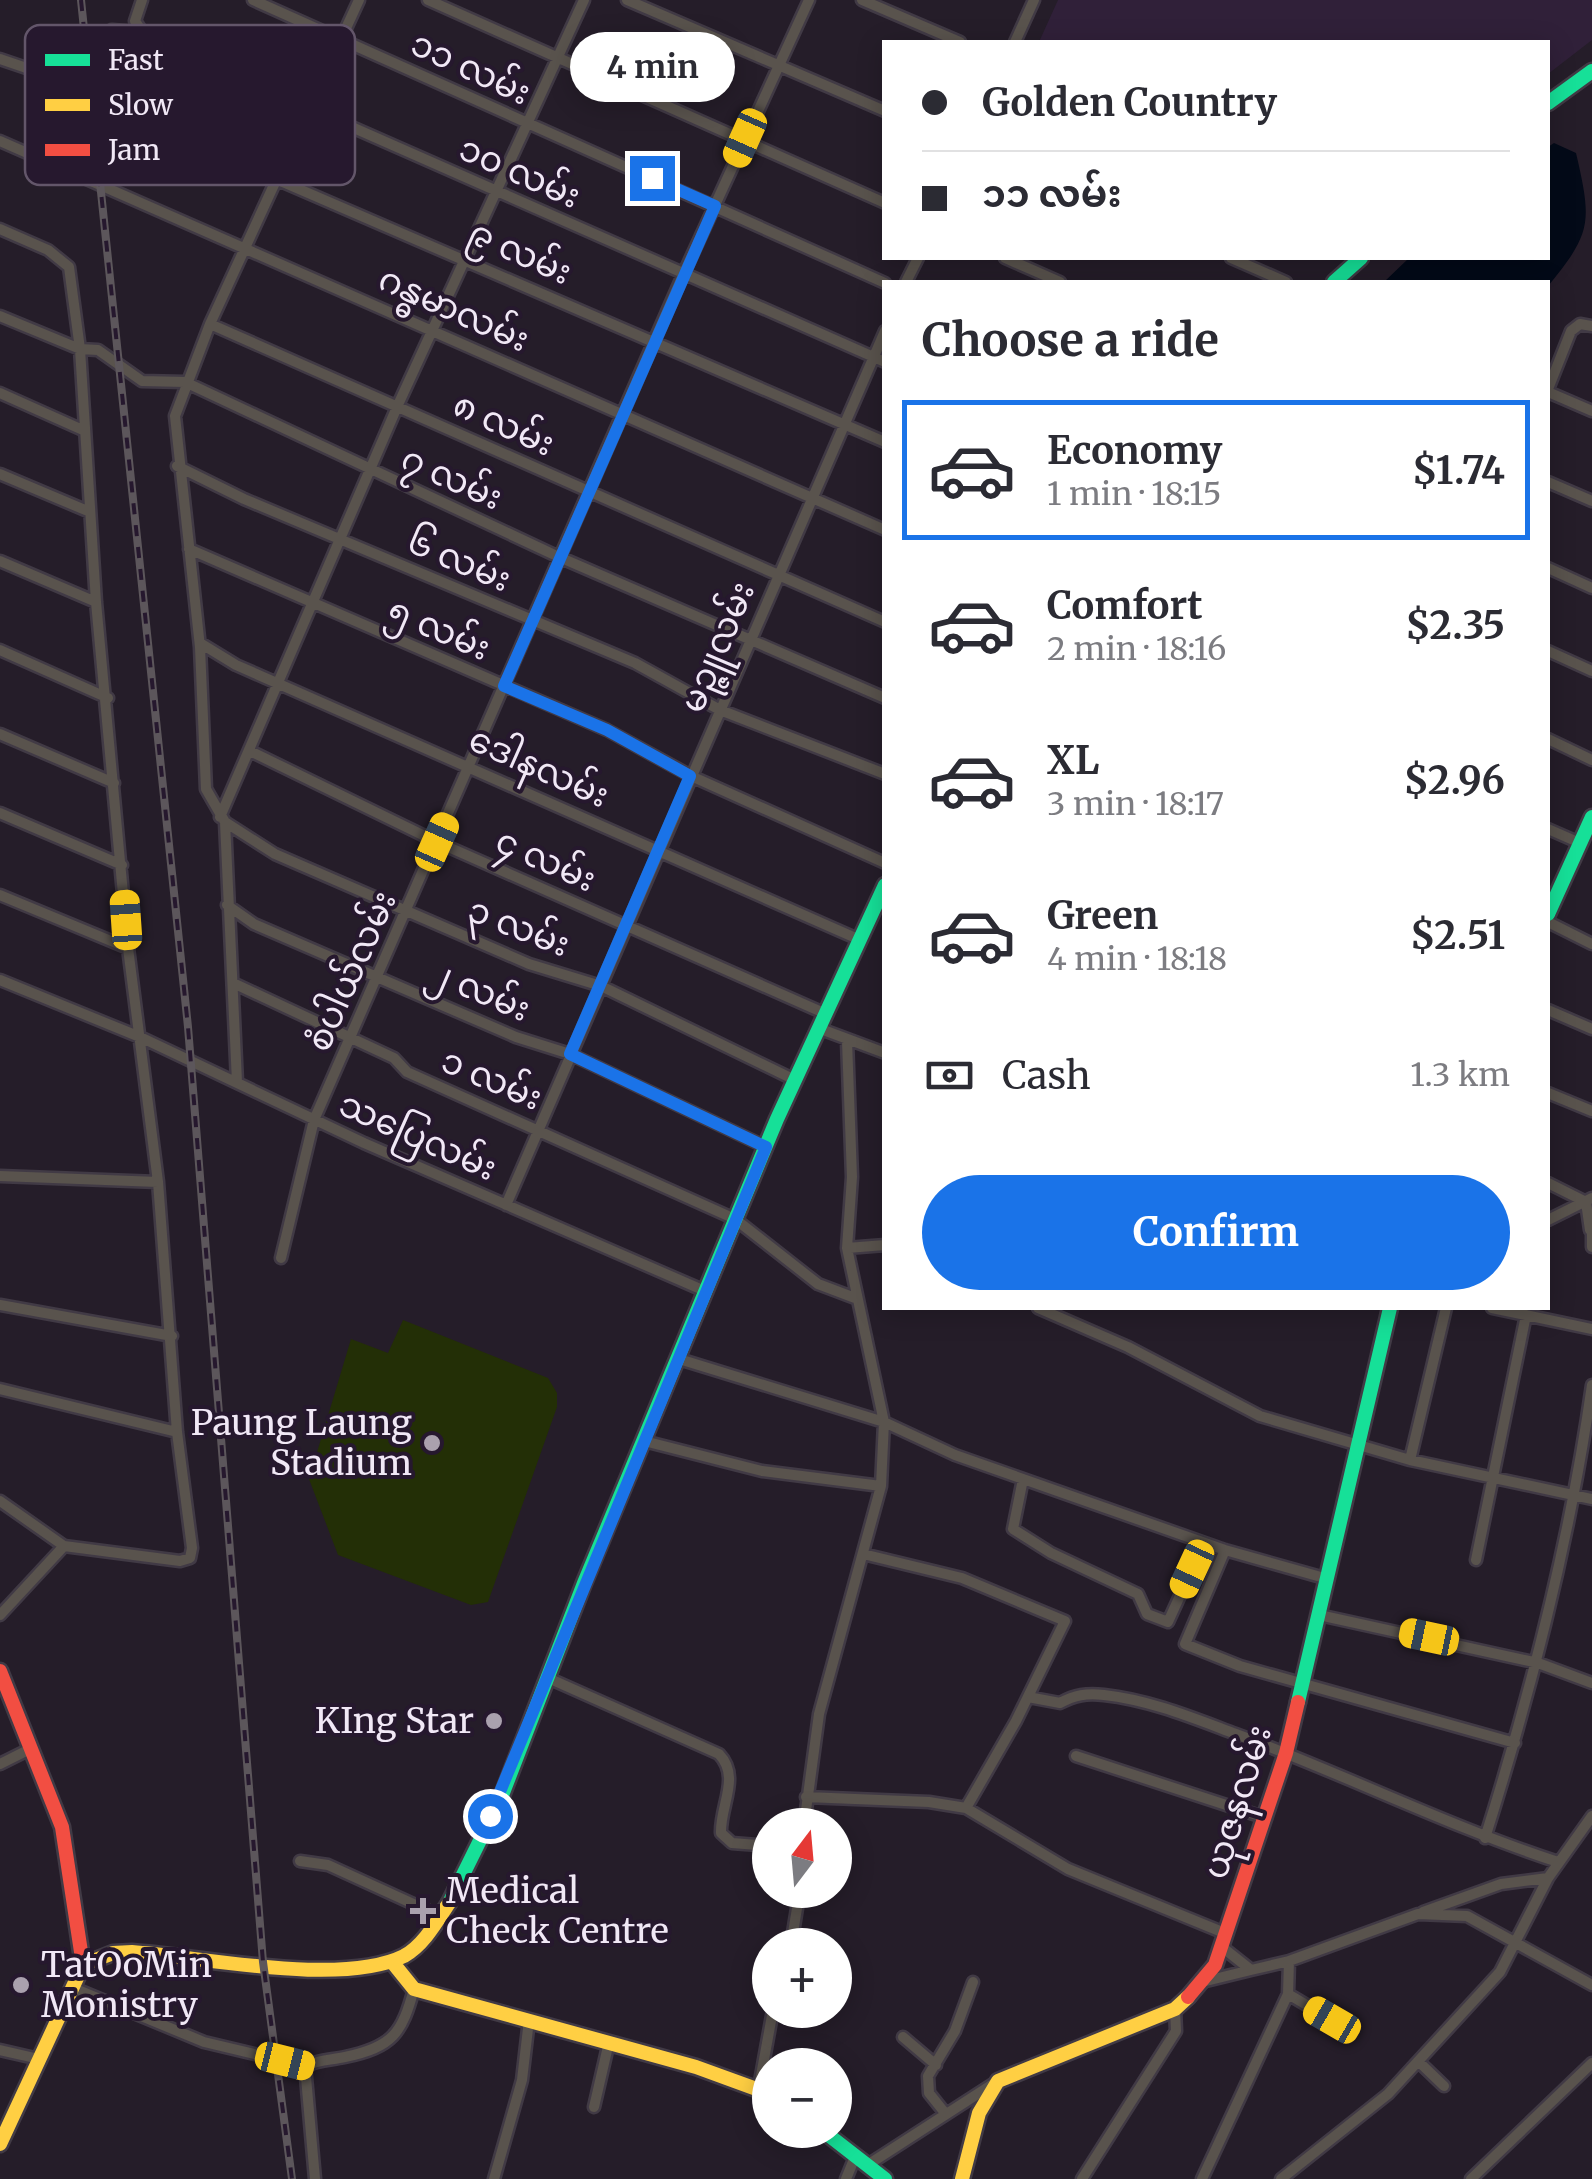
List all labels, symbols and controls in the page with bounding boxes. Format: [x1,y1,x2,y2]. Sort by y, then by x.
street label: ၁၁ လမ်း [404,19,539,115]
legend [25,25,355,185]
callout: 4 min [570,33,734,103]
text: Fast [108,42,164,78]
text: 4 min [606,47,699,87]
text: Golden Country [982,79,1277,126]
text: Slow [108,87,173,123]
car [719,104,771,172]
street label: ၁၀ လမ်း [453,124,588,218]
text: Jam [107,132,161,168]
route end [630,156,675,201]
text: ၁၁ လမ်း [982,170,1122,217]
street label: ၉ လမ်း [459,208,579,300]
street label: ဂန္ဓမာလမ်း [369,254,537,368]
text: Choose a ride [922,312,1219,368]
street label: ၈ လမ်း [446,380,562,466]
icon: car [927,425,1017,515]
text: Economy [1047,427,1222,474]
street label: ၇ လမ်း [392,434,510,525]
text: $1.74 [1412,447,1505,494]
text: 1 min · 18:15 [1047,474,1221,514]
street label: ၆ လမ်း [400,517,518,601]
street label: မဉ္ဇူလမ်း [668,574,770,722]
icon: car [927,580,1017,670]
text: Comfort [1047,582,1203,629]
street label: ၅ လမ်း [379,586,498,676]
text: $2.35 [1405,602,1505,649]
text: 2 min · 18:16 [1047,629,1226,669]
street label: ဒေါနလမ်း [460,715,617,823]
icon: car [927,735,1017,825]
text: XL [1047,737,1099,784]
text: $2.96 [1403,757,1505,804]
text: 3 min · 18:17 [1047,784,1224,824]
car [411,808,463,876]
street label: ၄ လမ်း [487,817,604,907]
street label: စံပါယ်လမ်း [294,883,406,1058]
street label: ၃ လမ်း [460,886,577,972]
car [109,889,143,951]
icon: car [927,890,1017,980]
text: Green [1047,892,1158,939]
text: $2.51 [1410,912,1505,959]
text: 4 min · 18:18 [1047,939,1227,979]
street label: ၂ လမ်း [419,947,538,1037]
street label: ၁ လမ်း [435,1036,550,1120]
icon: cash [922,1048,977,1103]
text: Cash [1002,1052,1091,1099]
text: 1.3 km [1410,1055,1510,1095]
street label: သပြေလမ်း [330,1080,504,1196]
button: Confirm [922,1175,1510,1290]
place label: Paung Laung Stadium [191,1401,412,1485]
marker: Paung Laung Stadium [421,1432,443,1454]
car [1166,1535,1218,1603]
car [1397,1616,1461,1658]
place label: KIng Star [315,1699,474,1743]
marker: KIng Star [483,1710,505,1732]
street label: ယုဇနလမ်း [1191,1719,1287,1886]
route start [468,1794,513,1839]
north arrow [752,1808,852,1908]
map controls [752,1808,852,2148]
place label: Medical Check Centre [446,1869,669,1953]
marker: Medical Check Centre [410,1898,436,1924]
button: + [752,1928,852,2028]
place label: TatOoMin Monistry [41,1943,212,2027]
marker: TatOoMin Monistry [10,1974,32,1996]
car [1299,1992,1365,2048]
car [252,2039,318,2083]
button: − [752,2048,852,2148]

